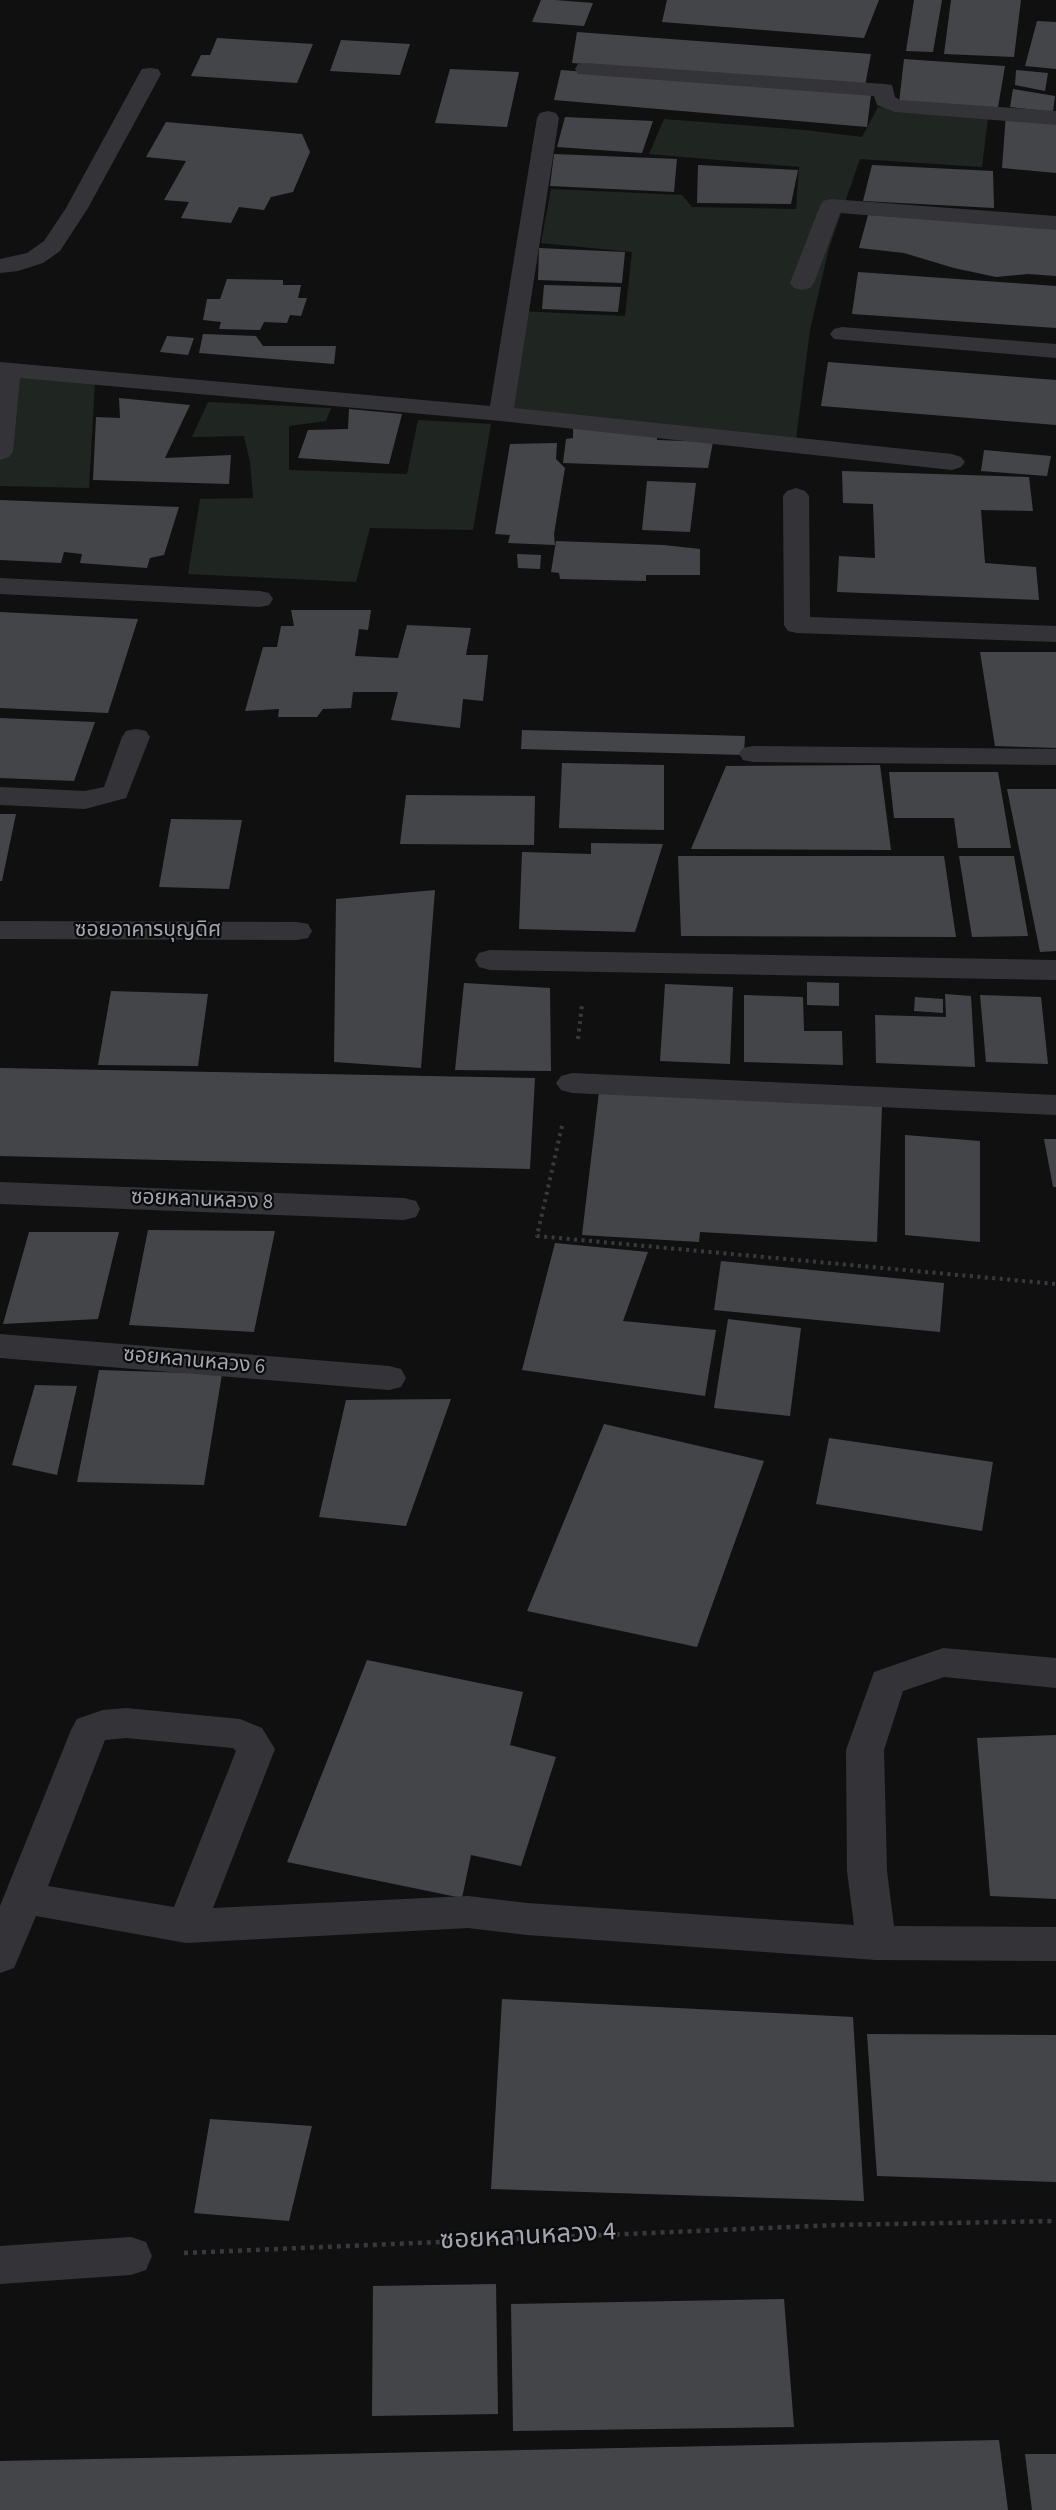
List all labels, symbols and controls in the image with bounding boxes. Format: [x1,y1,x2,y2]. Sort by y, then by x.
street label: ซอยอาคารบุญดิศ [75,918,221,944]
street label: ซอยหลานหลวง 8 [130,1186,274,1216]
street label: ซอยหลานหลวง 6 [122,1343,266,1381]
street label: ซอยหลานหลวง 4 [439,2218,617,2258]

